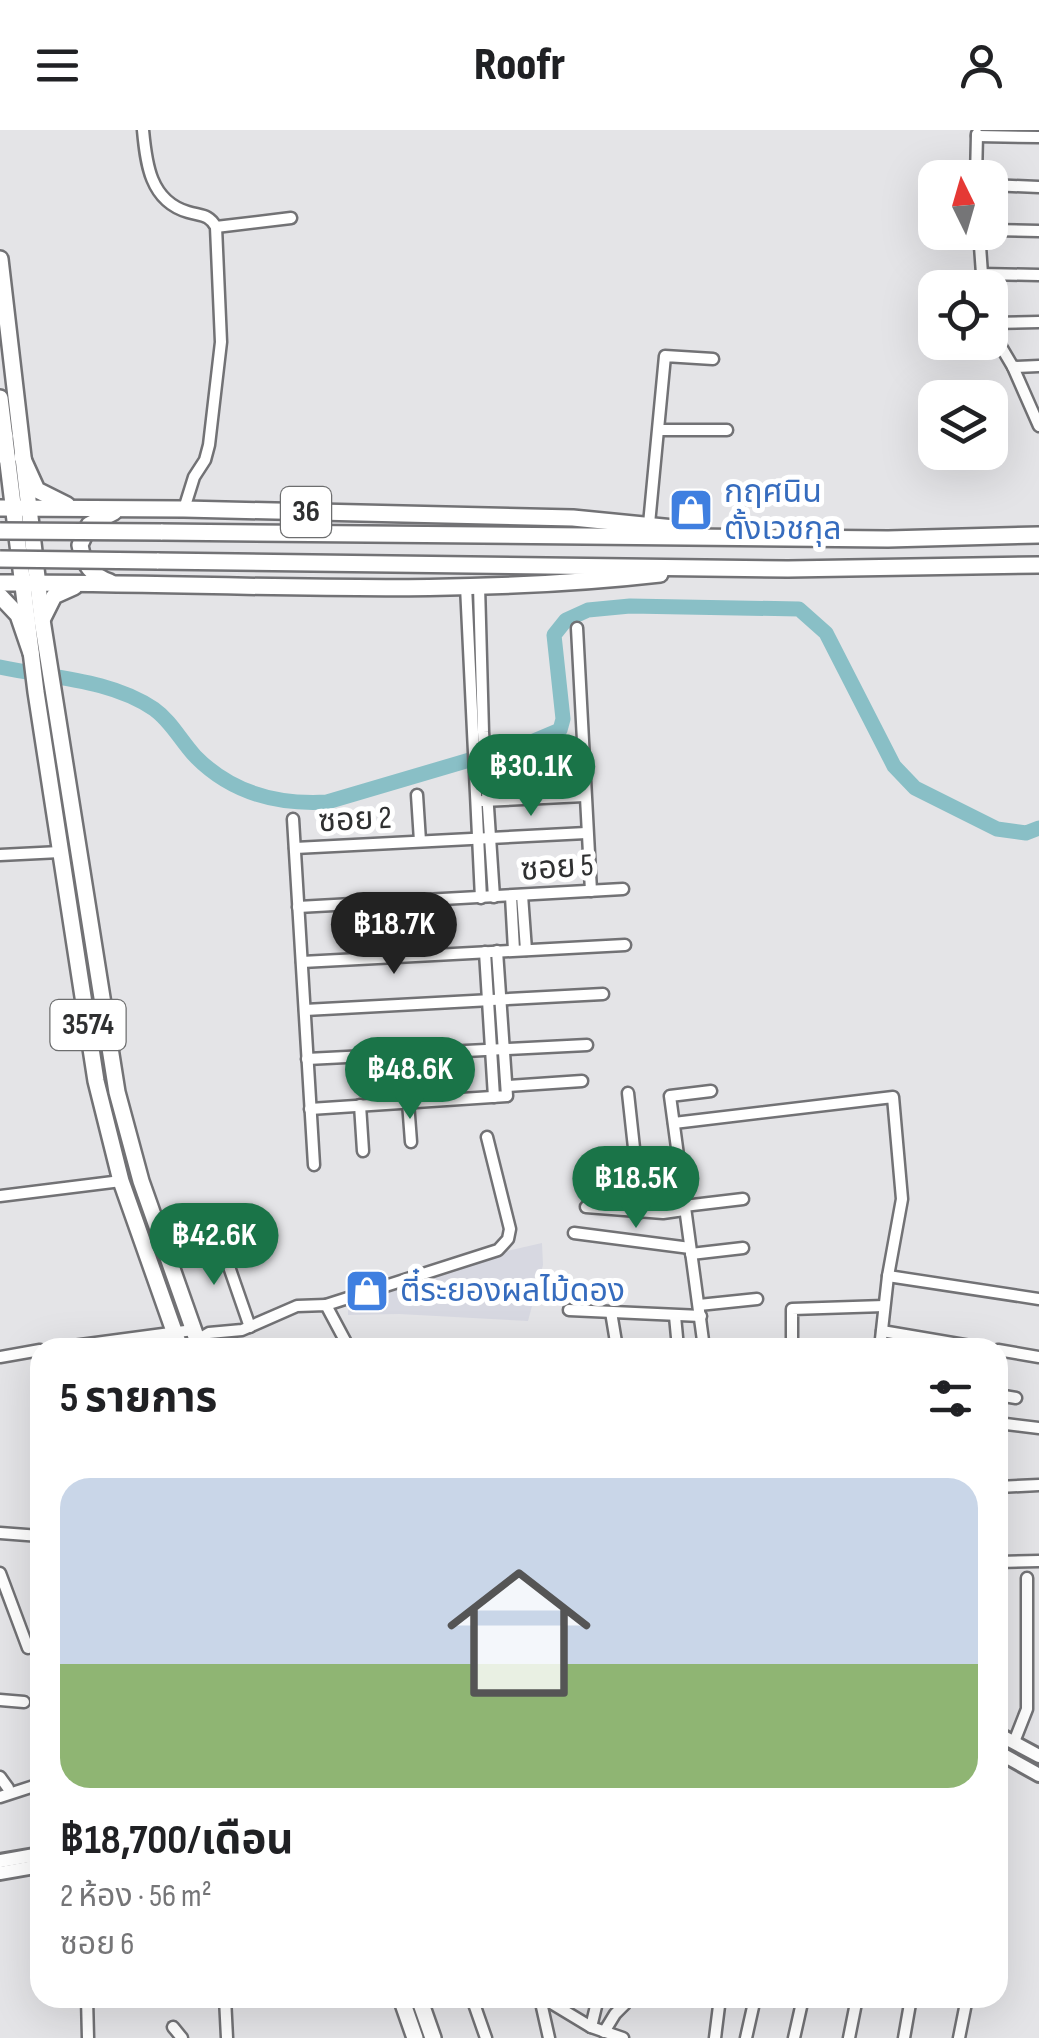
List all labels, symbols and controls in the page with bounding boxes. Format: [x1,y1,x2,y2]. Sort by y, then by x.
icon: menu [30,38,85,93]
text: Roofr [474,38,565,93]
icon: person [954,38,1009,93]
north arrow [918,160,1008,250]
map controls [918,160,1008,470]
button: locate [918,270,1008,360]
button: layers [918,380,1008,470]
place label: กฤศนิน ตั้งเวชกุล [724,473,841,549]
road number: 36 [281,487,331,537]
shop icon: กฤศนิน ตั้งเวชกุล [668,487,714,533]
pin: ฿30.1K [450,734,612,819]
text: ฿30.1K [489,747,573,786]
street label: ซอย 2 [317,799,393,841]
street label: ซอย 5 [519,846,595,890]
pin: ฿18.7K [313,892,475,977]
text: ฿18.7K [353,905,435,944]
road number: 3574 [51,1000,126,1050]
pin: ฿48.6K [329,1037,491,1122]
text: ฿48.6K [367,1050,453,1089]
pin: ฿18.5K [555,1146,717,1231]
text: ฿18.5K [594,1159,678,1198]
pin: ฿42.6K [133,1203,295,1288]
text: ฿42.6K [171,1216,257,1255]
shop icon: ตี๋ระยองผลไม้ดอง [344,1268,390,1314]
place label: ตี๋ระยองผลไม้ดอง [400,1268,625,1311]
icon: filters [923,1371,978,1426]
text: 5 รายการ [60,1373,217,1424]
icon: home [429,1543,609,1723]
text: ฿18,700/เดือน [60,1815,293,1866]
text: 2 ห้อง · 56 m² [60,1877,212,1916]
text: ซอย 6 [60,1925,134,1964]

